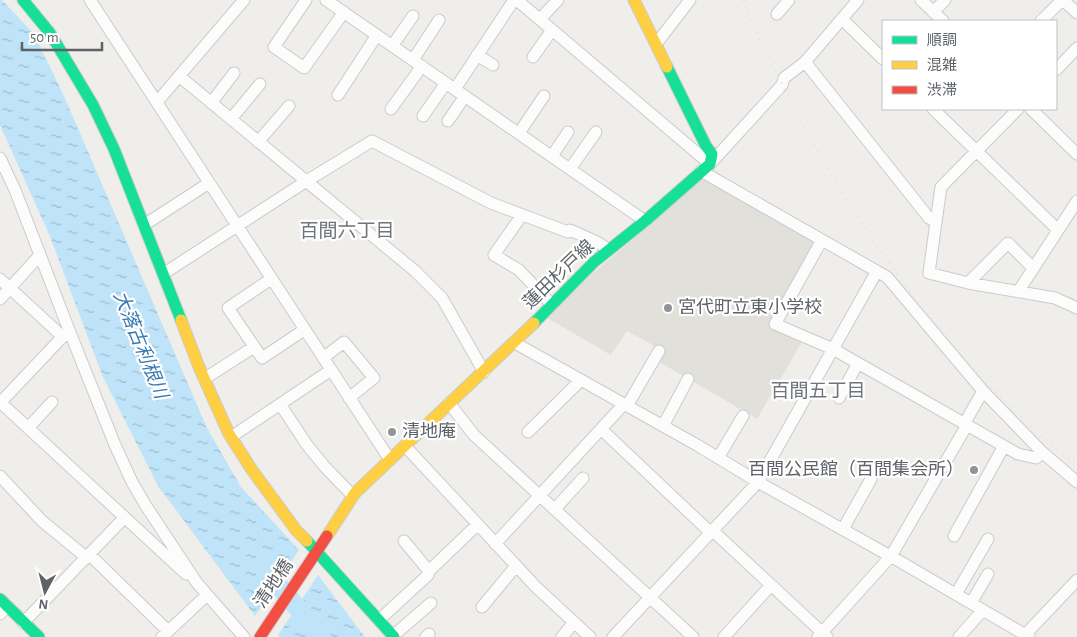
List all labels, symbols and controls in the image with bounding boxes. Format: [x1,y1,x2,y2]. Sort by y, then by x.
scale bar [22,20,102,52]
legend [882,20,1057,110]
text: 50 m [30,30,59,45]
text: 順調 [927,33,957,48]
text: 混雑 [927,57,957,73]
text: 渋滞 [927,82,957,98]
district label: 百間六丁目 [299,220,395,241]
street label: 蓮田杉戸線 [519,236,598,313]
water label: 大落古利根川 [110,288,172,403]
place label: 宮代町立東小学校 [678,297,822,317]
marker: 宮代町立東小学校 [662,302,674,314]
district label: 百間五丁目 [770,381,866,401]
place label: 清地庵 [402,422,456,441]
marker: 清地庵 [386,426,398,438]
place label: 百間公民館（百間集会所） [748,459,964,479]
marker: 百間公民館（百間集会所） [968,464,980,476]
street label: 清地橋 [251,556,297,611]
north arrow [20,567,70,617]
text: N [38,596,49,611]

